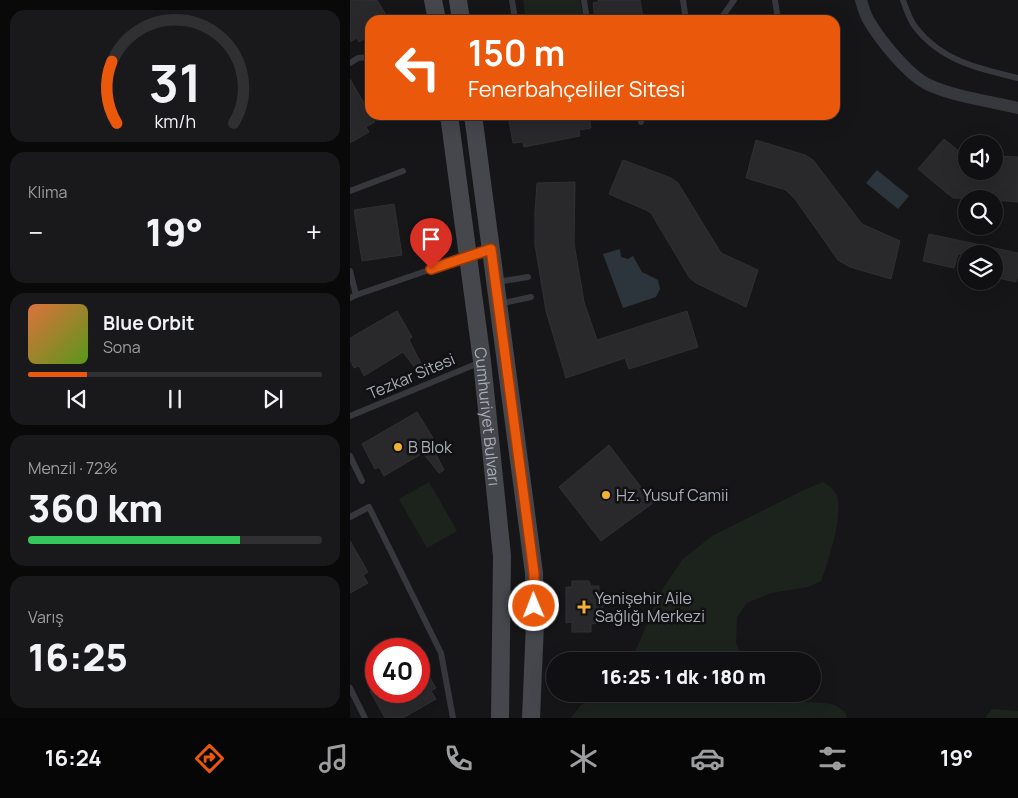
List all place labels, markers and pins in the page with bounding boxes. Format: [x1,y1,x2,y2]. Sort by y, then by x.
pin [410,218,452,269]
place label: B Blok [408,436,453,458]
marker: B Blok [392,441,404,453]
place label: Hz. Yusuf Camii [616,484,729,506]
marker: Hz. Yusuf Camii [600,489,612,501]
place label: Yenişehir Aile Sağlığı Merkezi [595,587,705,627]
marker: Yenişehir Aile Sağlığı Merkezi [577,600,591,614]

